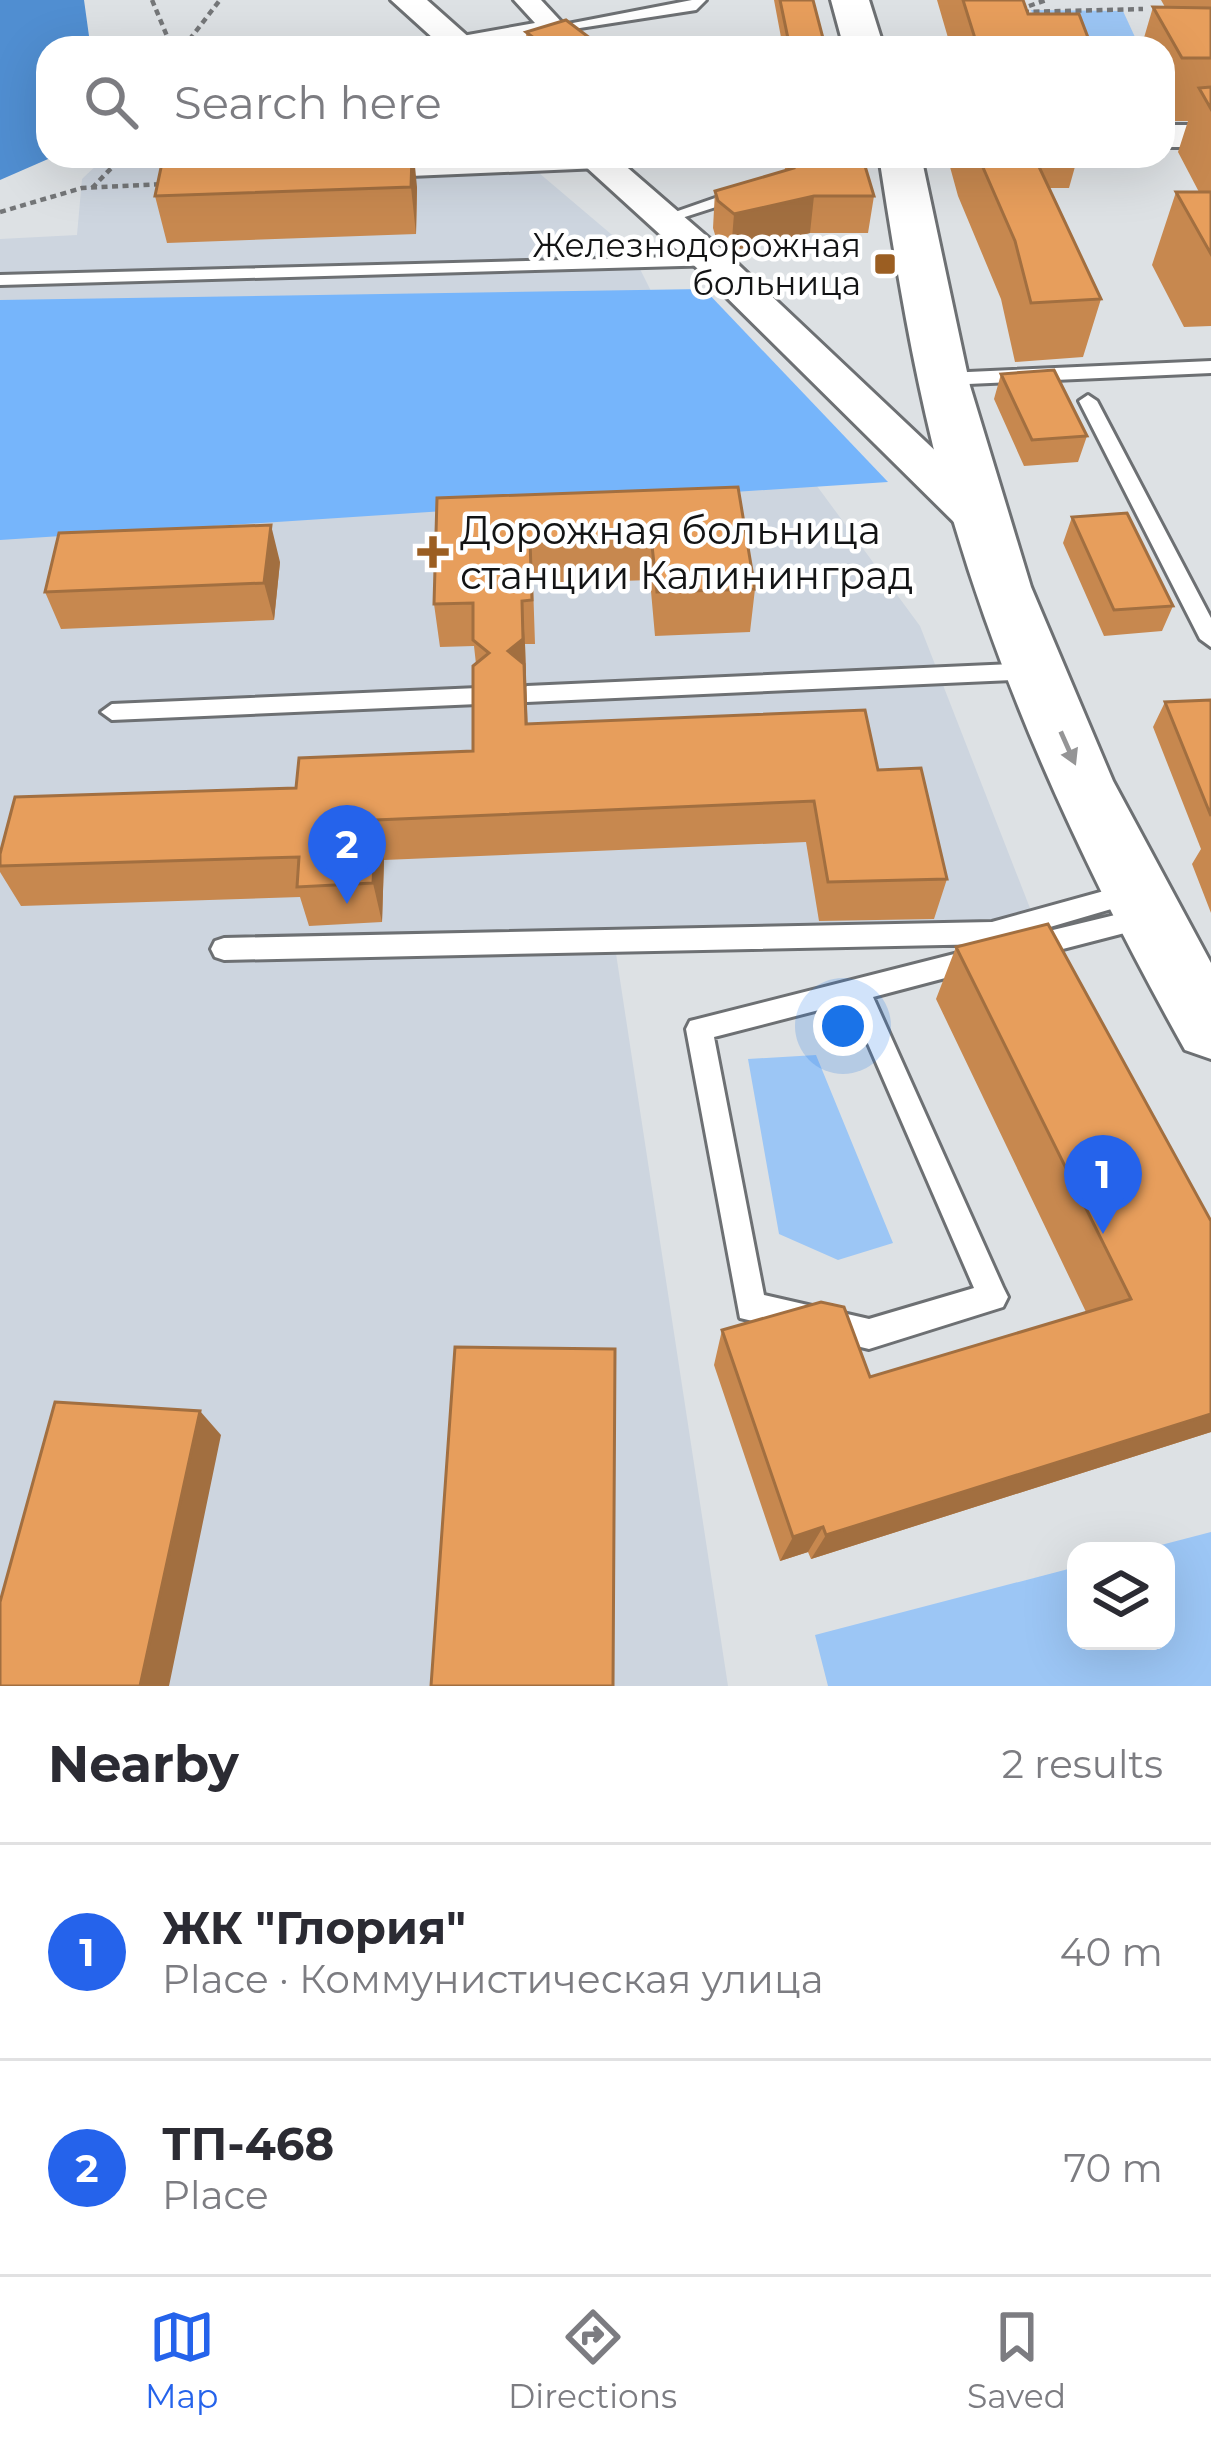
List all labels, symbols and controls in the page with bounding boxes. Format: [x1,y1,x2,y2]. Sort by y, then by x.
search box [36,36,1175,168]
icon: search [78,69,144,135]
text: Search here [174,75,442,130]
place label: Железнодорожная больница [532,225,861,303]
marker: Железнодорожная больница [872,251,898,277]
place label: Дорожная больница станции Калининград [460,506,913,599]
marker: Дорожная больница станции Калининград [417,536,449,568]
one-way arrow [1059,731,1079,766]
pin: 2 [308,805,386,904]
your location [813,996,873,1056]
pin: 1 [1064,1135,1142,1234]
map controls [1067,1542,1175,1650]
button: layers [1067,1542,1175,1650]
text: Nearby [48,1733,239,1795]
text: 2 results [1002,1740,1163,1788]
text: ЖК "Глория" [162,1900,466,1955]
text: 1 [79,1928,95,1976]
text: 40 m [1060,1928,1163,1976]
text: Place · Коммунистическая улица [162,1955,823,2003]
text: ТП-468 [162,2116,334,2171]
text: 2 [75,2144,99,2192]
text: 70 m [1063,2144,1163,2192]
text: Place [162,2171,269,2219]
tab: Map [145,2304,218,2416]
tab: Directions [508,2304,677,2416]
tab: Saved [967,2304,1066,2416]

